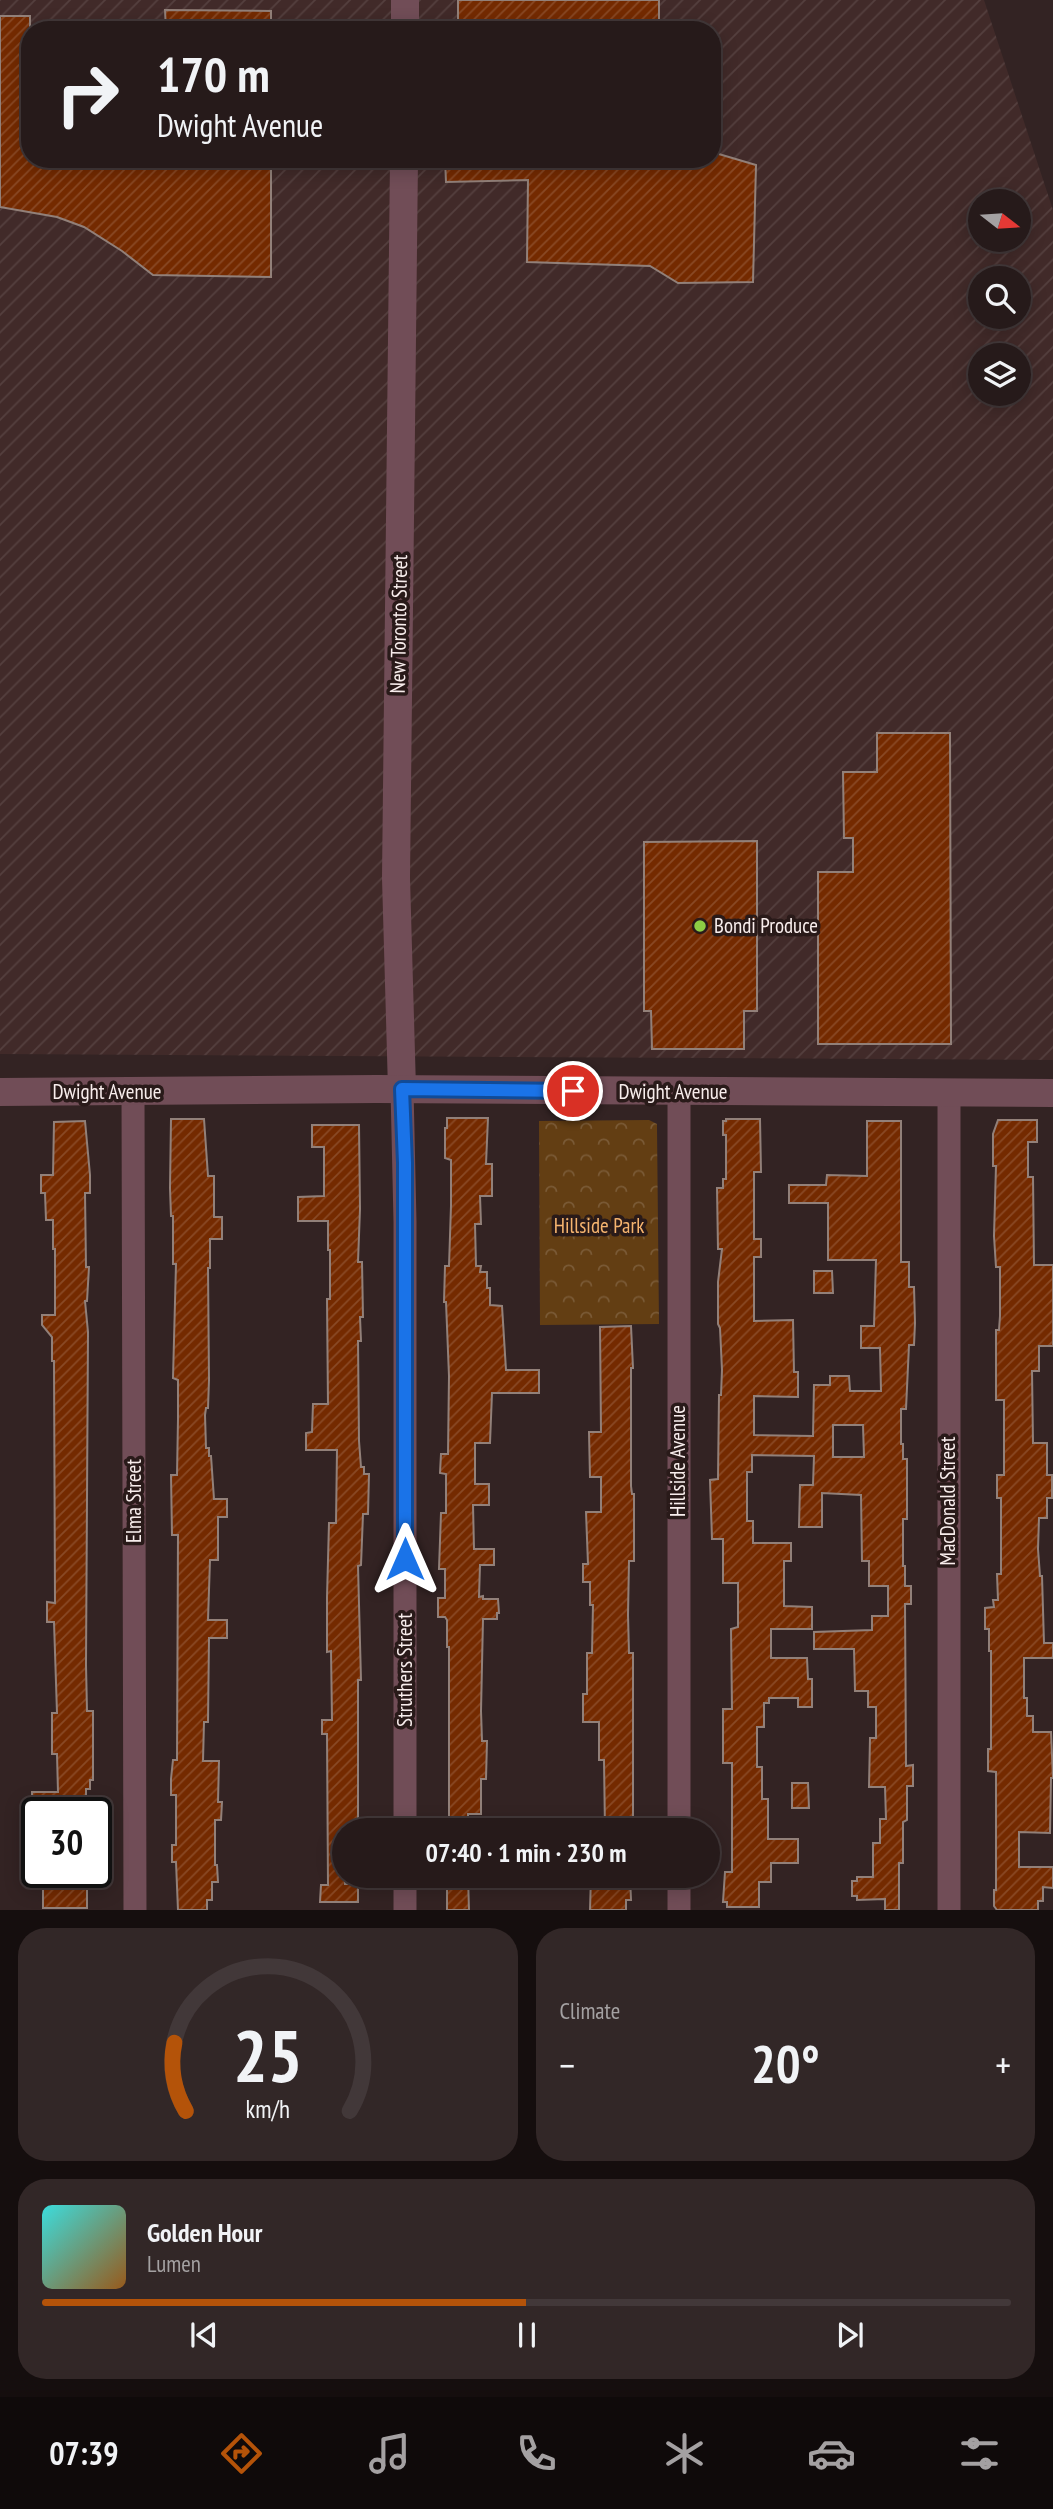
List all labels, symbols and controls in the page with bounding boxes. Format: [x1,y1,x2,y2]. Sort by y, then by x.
text: 170 m [157,42,270,106]
icon: right [42,49,133,140]
text: Dwight Avenue [157,104,323,146]
north arrow [968,189,1031,252]
map controls [968,189,1031,406]
button: search [968,266,1031,329]
button: layers [968,343,1031,406]
street label: New Toronto Street [384,554,413,694]
place label: Bondi Produce [714,912,818,939]
marker: Bondi Produce [692,918,708,934]
pin [543,1061,603,1121]
icon: arrive [554,1072,592,1110]
street label: Dwight Avenue [52,1078,162,1105]
street label: Dwight Avenue [618,1078,728,1105]
park label: Hillside Park [554,1212,644,1239]
street label: Hillside Avenue [664,1405,691,1517]
street label: MacDonald Street [934,1436,961,1565]
street label: Elma Street [120,1459,147,1543]
position arrow [368,1522,442,1596]
street label: Struthers Street [391,1613,418,1727]
speed limit sign: 30 [21,1797,112,1888]
text: 07:40 · 1 min · 230 m [426,1836,626,1869]
text: Climate [560,1996,620,2025]
text: 25 [233,2007,303,2101]
text: 20° [751,2030,820,2097]
text: − [560,2040,575,2089]
text: + [995,2040,1011,2089]
text: km/h [246,2092,290,2124]
text: Golden Hour [147,2216,262,2249]
text: Lumen [147,2249,201,2278]
icon: previous [185,2316,223,2354]
icon: pause [508,2316,546,2354]
icon: next [831,2316,869,2354]
icon: directions [217,2429,266,2478]
icon: music [365,2429,414,2478]
icon: phone [512,2429,561,2478]
icon: climate [660,2429,709,2478]
icon: car [807,2429,856,2478]
icon: filters [955,2429,1004,2478]
text: 07:39 [49,2432,118,2474]

